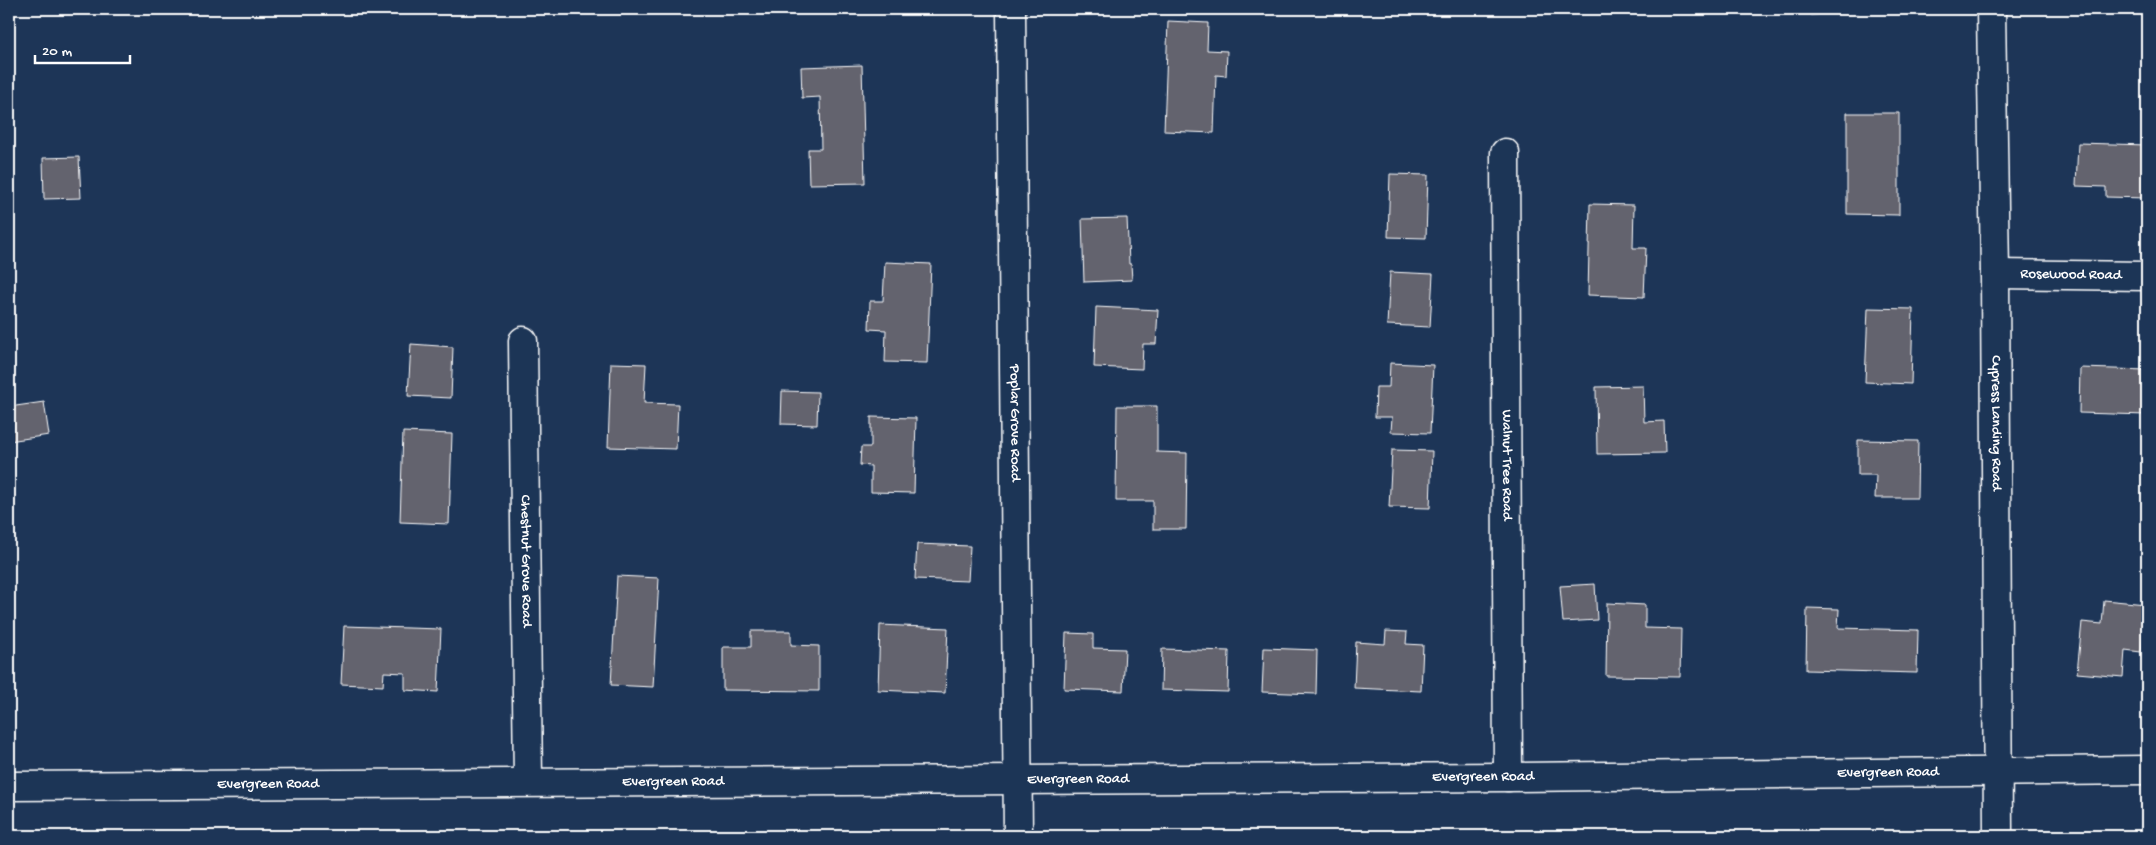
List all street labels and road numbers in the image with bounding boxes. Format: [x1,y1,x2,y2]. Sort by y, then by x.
street label: Rosewood Road [2020,265,2123,285]
street label: Cypress Landing Road [1986,355,2005,492]
street label: Poplar Grove Road [1005,363,1024,483]
street label: Walnut Tree Road [1497,409,1516,522]
street label: Chestnut Grove Road [516,494,535,629]
street label: Evergreen Road [1837,763,1940,782]
street label: Evergreen Road [1432,768,1535,786]
street label: Evergreen Road [1027,770,1130,789]
street label: Evergreen Road [622,773,725,791]
street label: Evergreen Road [217,775,320,794]

